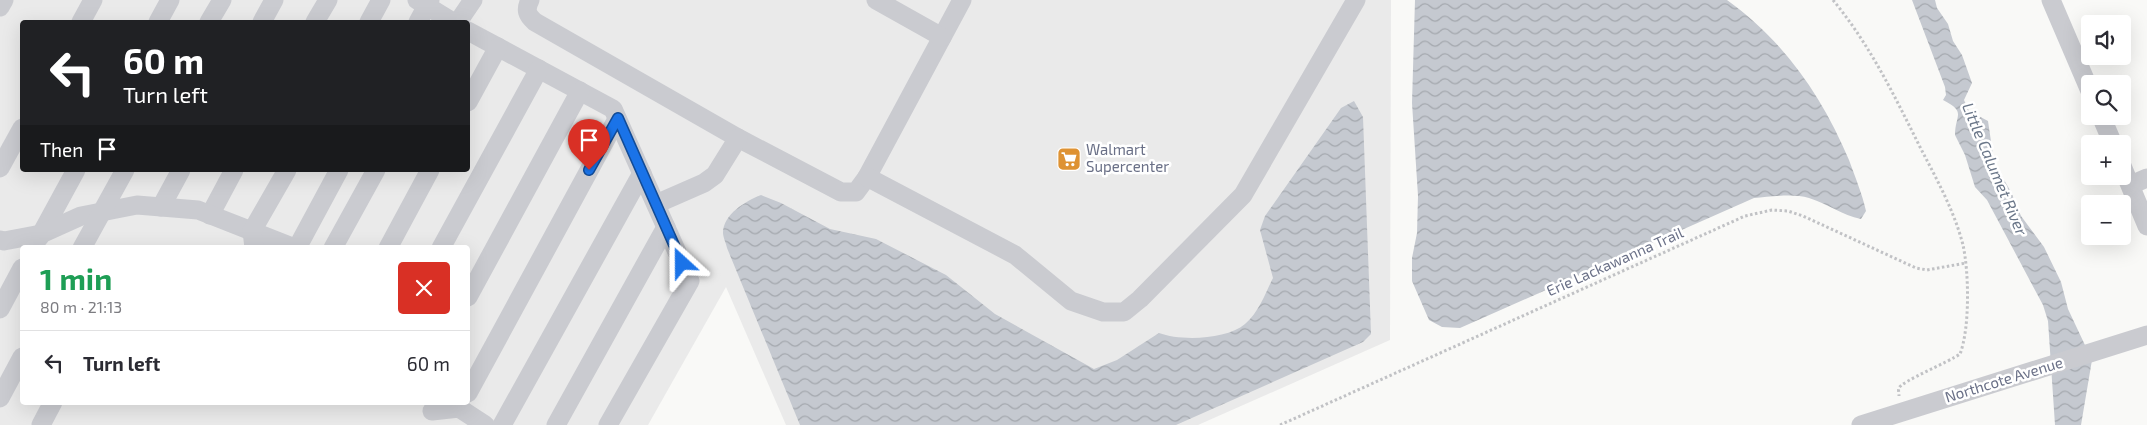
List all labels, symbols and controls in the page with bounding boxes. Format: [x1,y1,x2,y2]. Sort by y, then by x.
map controls [2081,15,2131,245]
button: sound [2081,15,2131,65]
text: 60 m [123,39,204,81]
icon: left [40,40,105,105]
button: search [2081,75,2131,125]
text: Turn left [123,81,208,107]
water label: Little Calumet River [1959,100,2032,239]
pin [568,119,610,170]
icon: arrive [575,126,603,154]
icon: arrive [93,135,121,163]
button: + [2081,135,2131,185]
text: Then [40,138,83,161]
place label: Walmart Supercenter [1086,140,1169,175]
supermarket icon: Walmart Supercenter [1056,146,1082,172]
button: − [2081,195,2131,245]
street label: Erie Lackawanna Trail [1543,223,1686,299]
position arrow [655,236,707,288]
text: 1 min [40,260,112,296]
button: close [398,262,450,314]
text: 80 m · 21:13 [40,297,122,316]
icon: left [40,349,68,377]
text: Turn left [83,352,160,375]
text: 60 m [407,352,450,375]
street label: Northcote Avenue [1943,353,2065,406]

